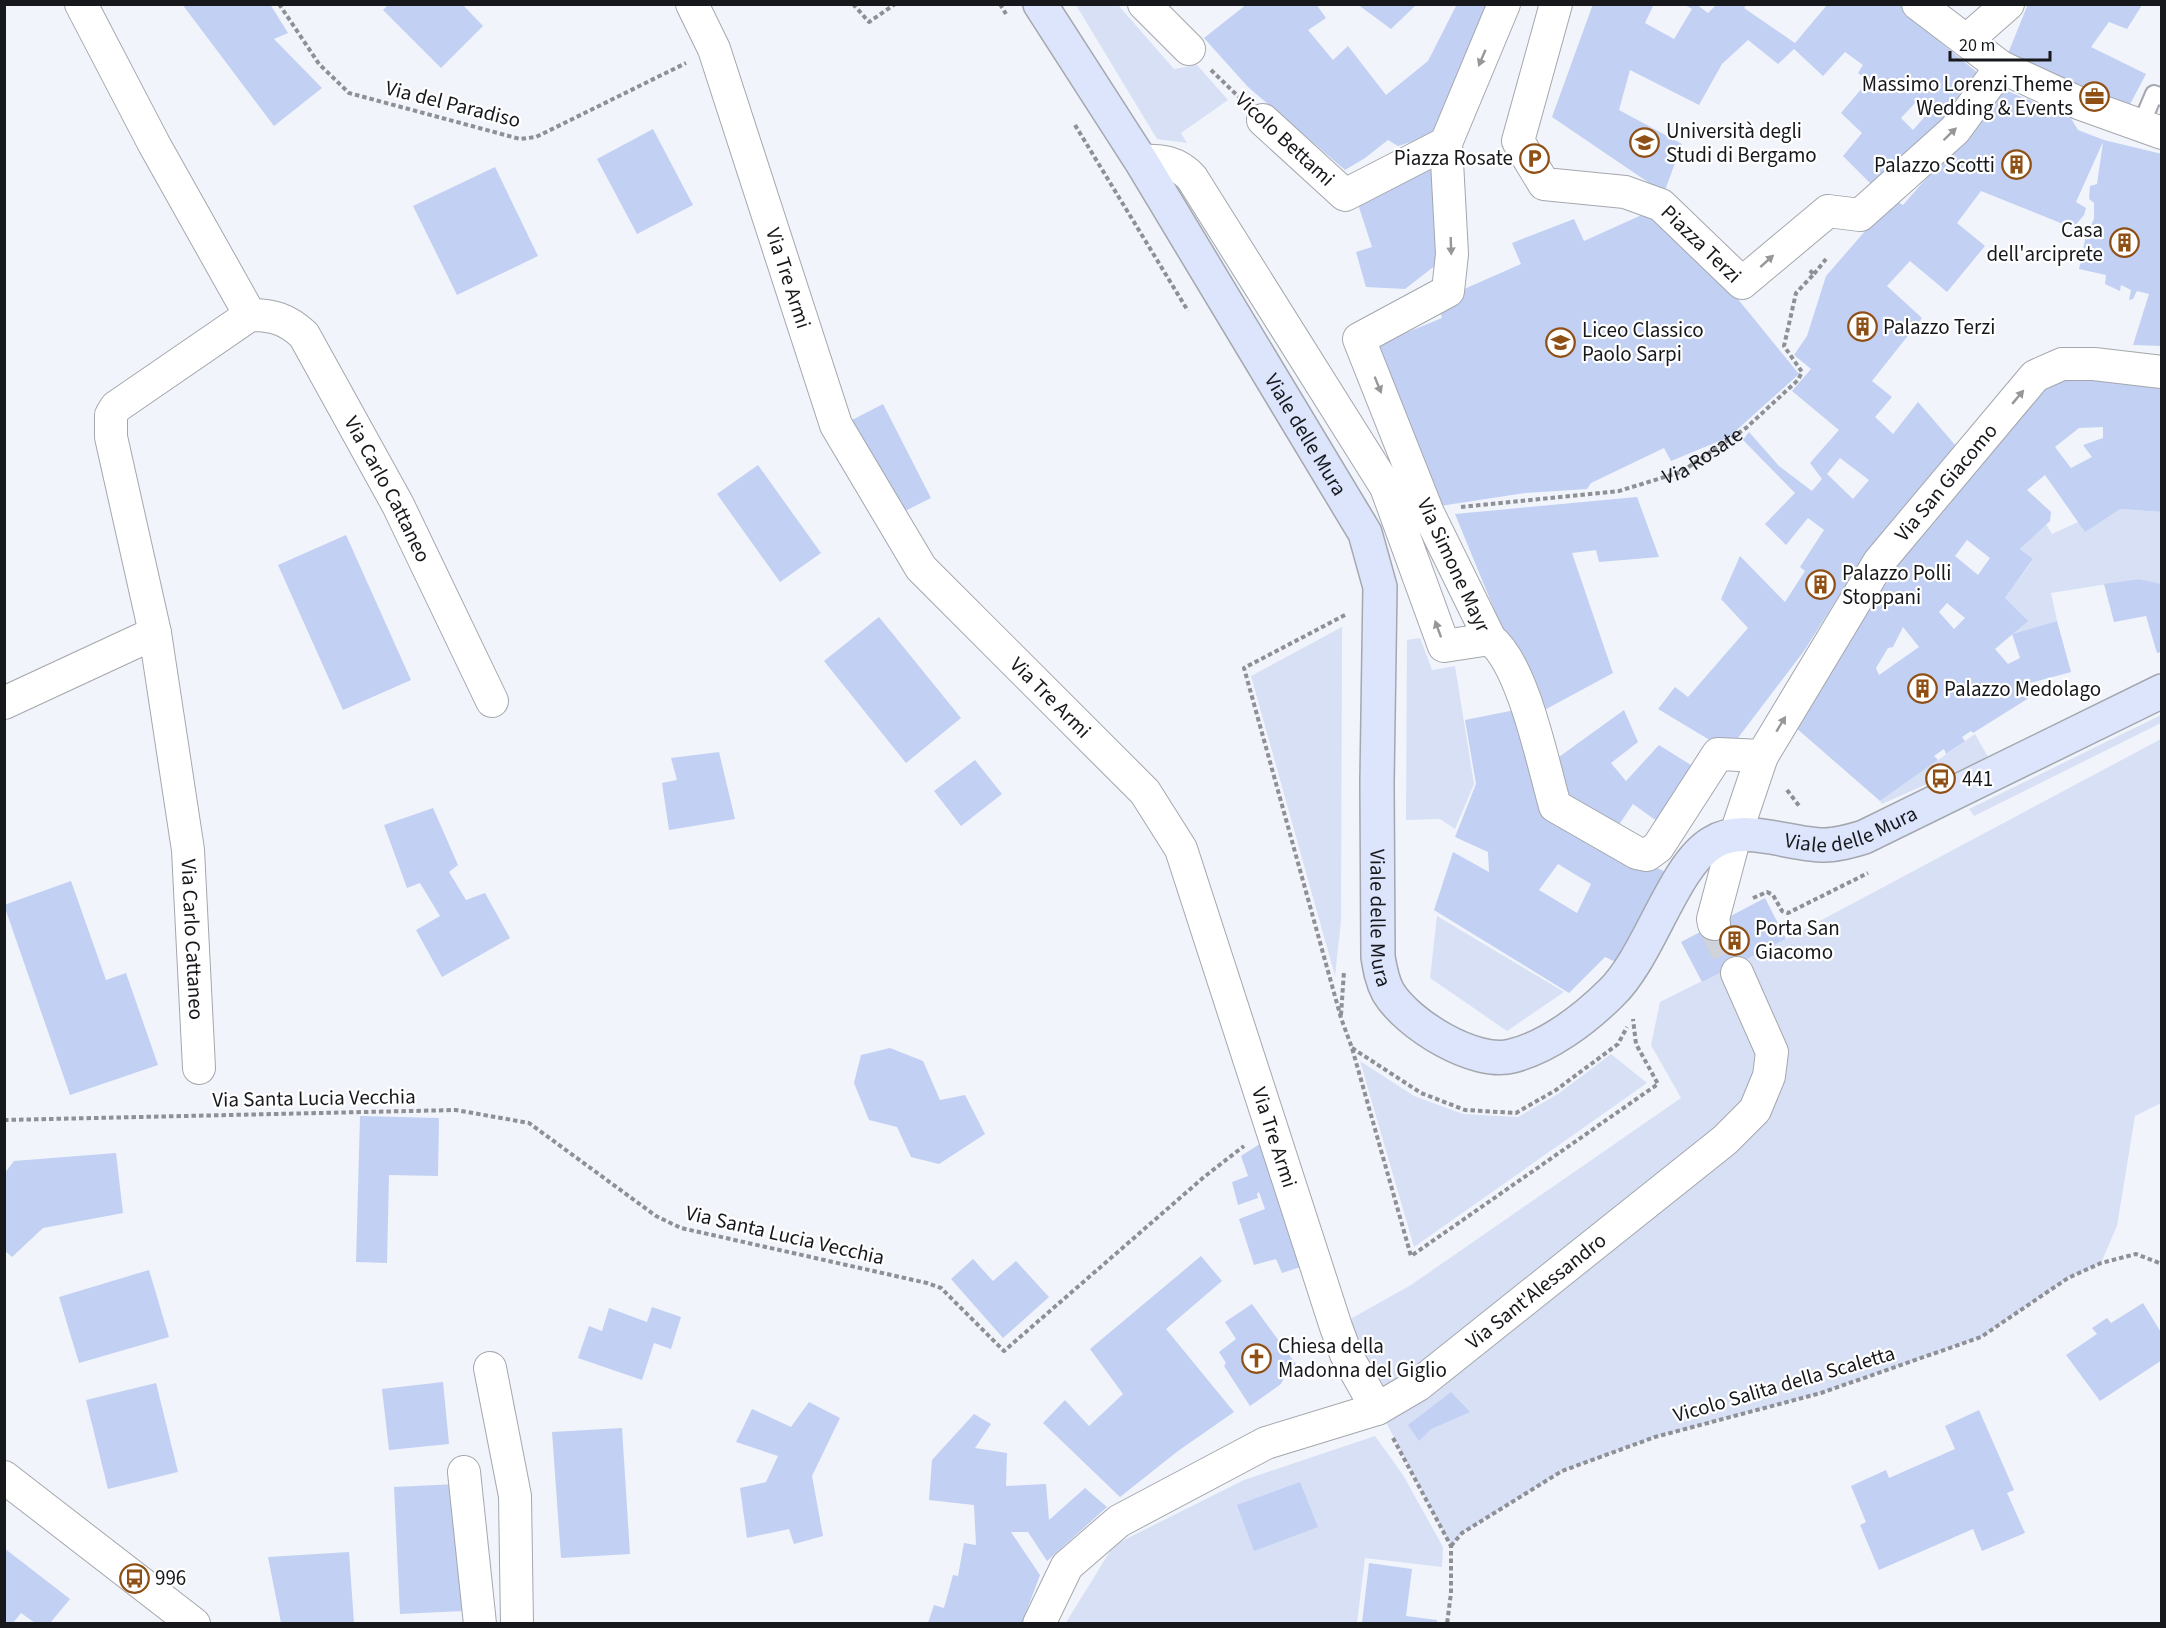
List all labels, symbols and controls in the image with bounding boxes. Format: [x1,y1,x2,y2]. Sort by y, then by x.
scale bar [1950,24,2050,62]
text: 20 m [1959,33,1995,58]
one-way arrow [1477,50,1486,67]
place label: Massimo Lorenzi Theme Wedding & Events [1862,69,2073,123]
street label: Via del Paradiso [382,73,524,135]
office icon: Massimo Lorenzi Theme Wedding & Events [2078,80,2110,112]
street label: Vicolo Bettami [1229,85,1341,193]
place label: Università degli Studi di Bergamo [1666,116,1817,170]
school or university icon: Università degli Studi di Bergamo [1629,127,1661,159]
one-way arrow [1943,127,1957,141]
parking icon: Piazza Rosate [1518,142,1550,174]
place label: Piazza Rosate [1394,143,1513,173]
building icon: Palazzo Scotti [2000,149,2032,181]
place label: Palazzo Scotti [1874,150,1995,180]
street label: Piazza Terzi [1654,198,1748,290]
place label: Casa dell'arciprete [1986,215,2103,269]
street label: Via Tre Armi [758,224,819,332]
building icon: Casa dell'arciprete [2108,226,2140,258]
one-way arrow [1447,236,1456,255]
one-way arrow [1760,254,1775,268]
building icon: Palazzo Terzi [1846,311,1878,343]
place label: Palazzo Terzi [1883,312,1995,342]
place label: Liceo Classico Paolo Sarpi [1582,315,1704,369]
school or university icon: Liceo Classico Paolo Sarpi [1545,326,1577,358]
street label: Viale delle Mura [1257,368,1354,501]
one-way arrow [1373,376,1383,394]
one-way arrow [2011,389,2024,405]
street label: Via Carlo Cattaneo [337,411,438,567]
street label: Via San Giacomo [1887,417,2004,548]
street label: Via Rosate [1659,420,1749,492]
street label: Via Simone Mayr [1410,493,1499,638]
place label: Palazzo Polli Stoppani [1842,558,1951,612]
building icon: Palazzo Polli Stoppani [1805,569,1837,601]
one-way arrow [1433,620,1442,638]
street label: Via Tre Armi [1003,650,1098,745]
building icon: Palazzo Medolago [1907,673,1939,705]
place label: Palazzo Medolago [1944,674,2101,704]
one-way arrow [1776,716,1787,732]
bus stop icon: 441 [1925,763,1957,795]
place label: 441 [1962,764,1993,794]
street label: Viale delle Mura [1782,798,1922,860]
street label: Viale delle Mura [1362,849,1399,991]
street label: Via Carlo Cattaneo [173,858,212,1021]
place label: Porta San Giacomo [1755,913,1840,967]
building icon: Porta San Giacomo [1718,924,1750,956]
street label: Via Santa Lucia Vecchia [212,1081,416,1115]
street label: Via Tre Armi [1244,1083,1305,1191]
street label: Via Santa Lucia Vecchia [683,1198,887,1272]
street label: Via Sant'Alessandro [1459,1225,1613,1356]
place label: Chiesa della Madonna del Giglio [1278,1331,1447,1385]
street label: Vicolo Salita della Scaletta [1670,1338,1898,1430]
church icon: Chiesa della Madonna del Giglio [1241,1342,1273,1374]
bus stop icon: 996 [118,1562,150,1594]
place label: 996 [155,1563,186,1593]

